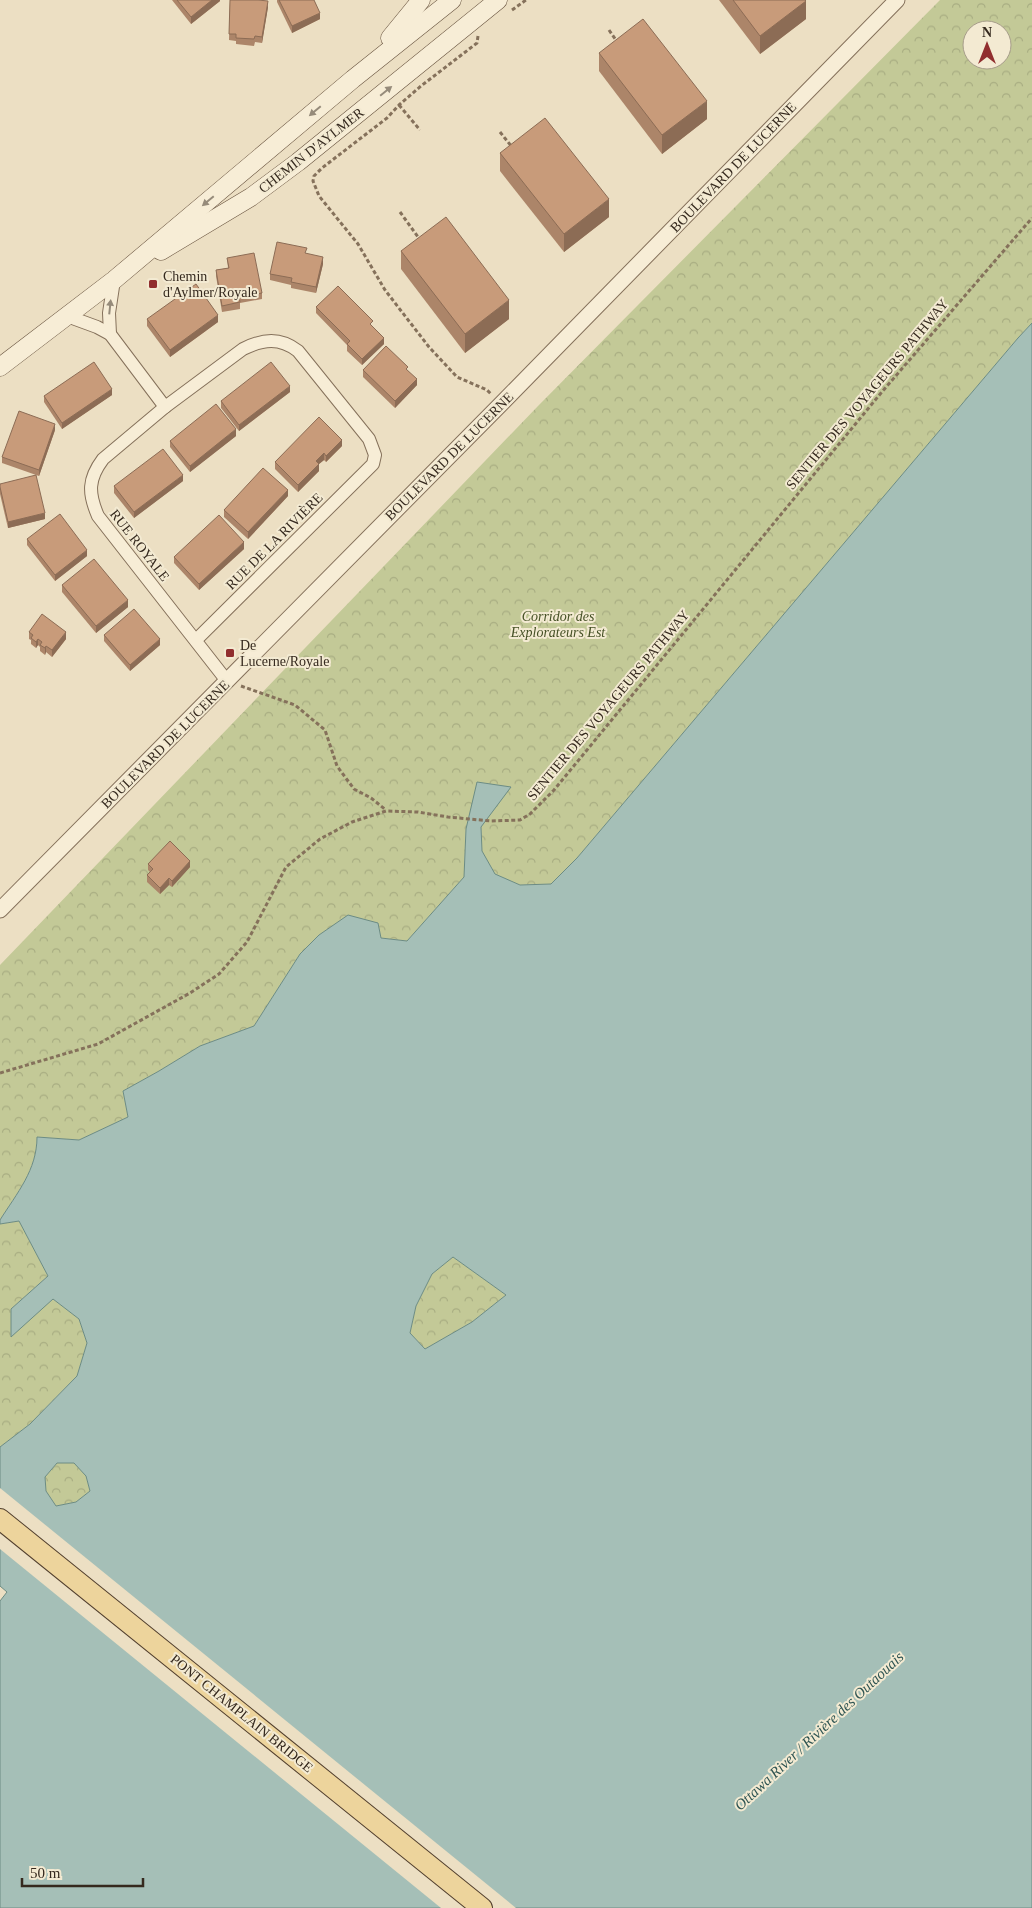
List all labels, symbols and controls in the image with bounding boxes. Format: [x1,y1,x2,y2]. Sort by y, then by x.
north arrow [962,20,1012,70]
text: N [982,25,992,40]
one-way arrow [379,86,392,97]
street label: BOULEVARD DE LUCERNE [667,99,799,235]
street label: CHEMIN D'AYLMER [256,104,367,196]
one-way arrow [309,105,322,116]
one-way arrow [202,195,215,206]
place label: Chemin d'Aylmer/Royale [163,269,258,300]
marker: Chemin d'Aylmer/Royale [147,278,159,290]
street label: SENTIER DES VOYAGEURS PATHWAY [783,296,951,492]
one-way arrow [106,299,114,315]
street label: BOULEVARD DE LUCERNE [382,389,516,523]
street label: RUE DE LA RIVIÈRE [222,489,326,593]
street label: RUE ROYALE [107,507,172,584]
street label: SENTIER DES VOYAGEURS PATHWAY [524,607,692,803]
park label: Corridor des Explorateurs Est [510,609,606,640]
place label: De Lucerne/Royale [240,638,329,669]
marker: De Lucerne/Royale [224,647,236,659]
street label: BOULEVARD DE LUCERNE [98,677,232,811]
water label: Ottawa River / Rivière des Outaouais [731,1648,907,1814]
street label: PONT CHAMPLAIN BRIDGE [168,1651,316,1775]
scale bar [22,1856,144,1888]
text: 50 m [30,1865,61,1881]

